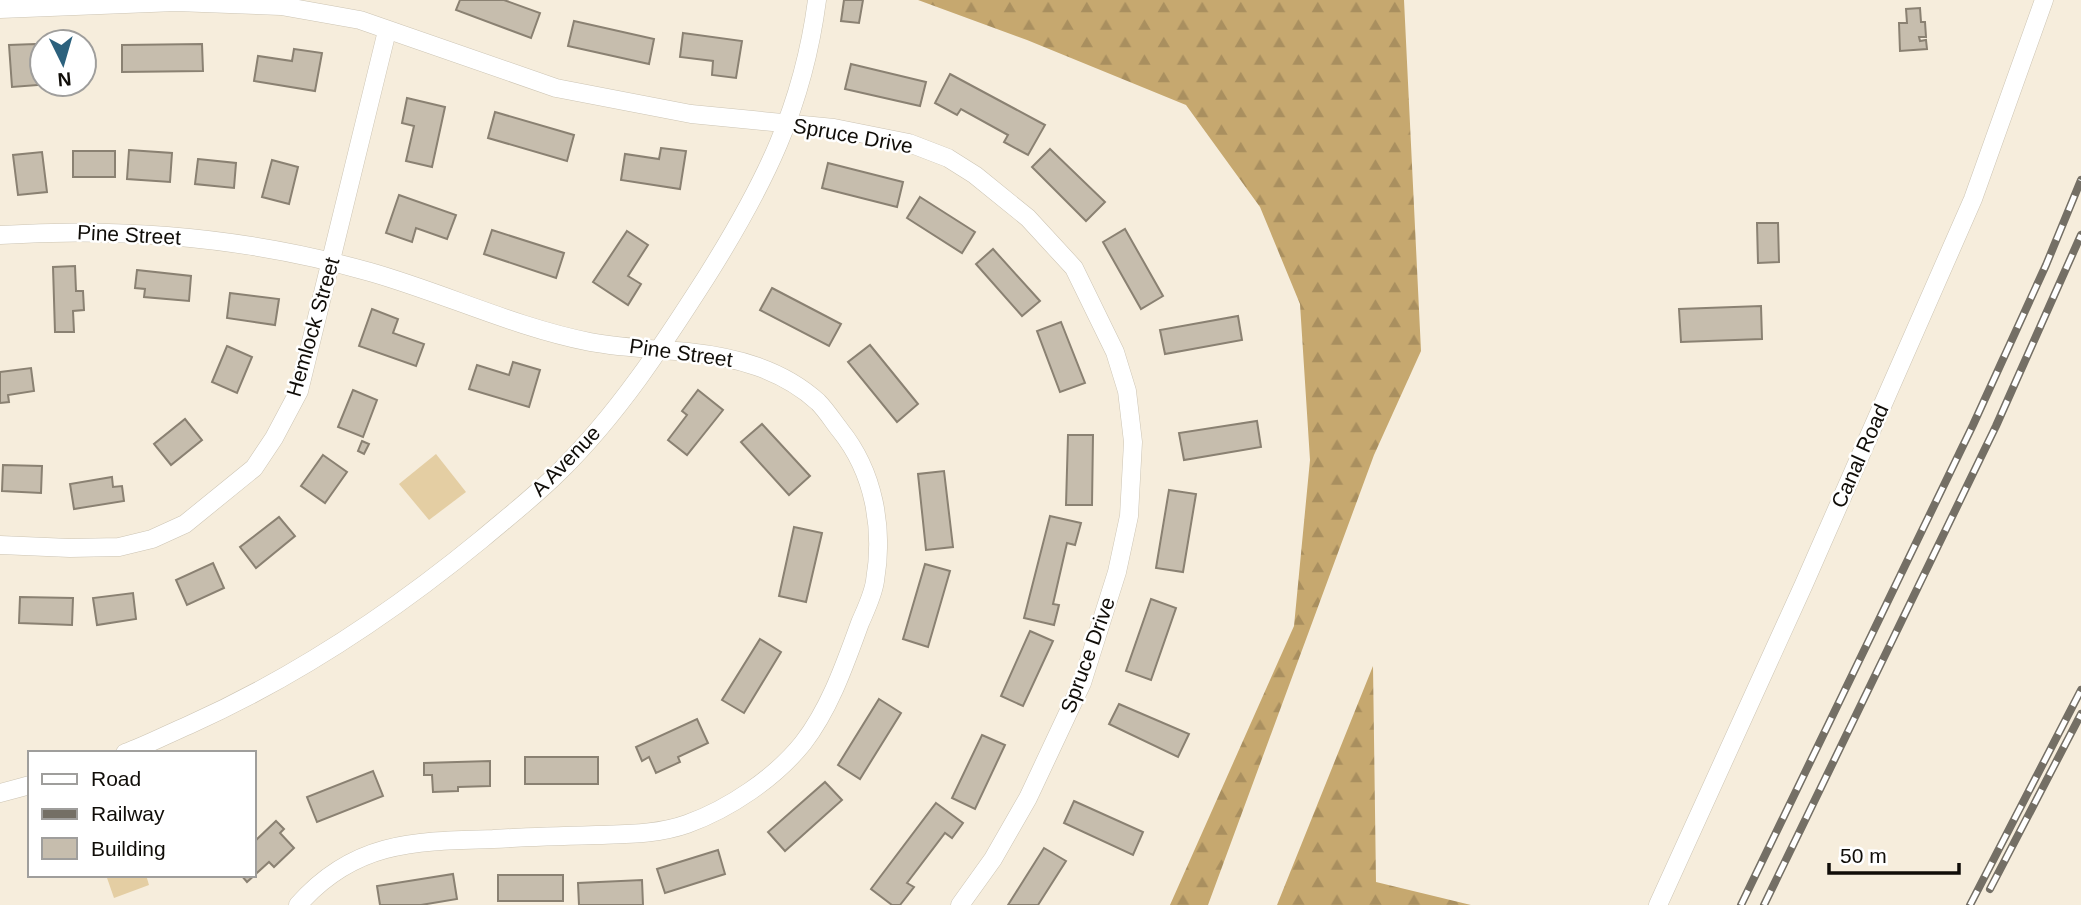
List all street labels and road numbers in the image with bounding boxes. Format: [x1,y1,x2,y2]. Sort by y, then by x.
street label: Spruce Drive [791,114,915,157]
street label: Pine Street [77,220,182,249]
street label: Hemlock Street [282,255,343,399]
street label: Pine Street [628,334,734,371]
street label: Canal Road [1826,400,1893,511]
street label: A Avenue [527,421,605,500]
street label: Spruce Drive [1056,594,1119,716]

